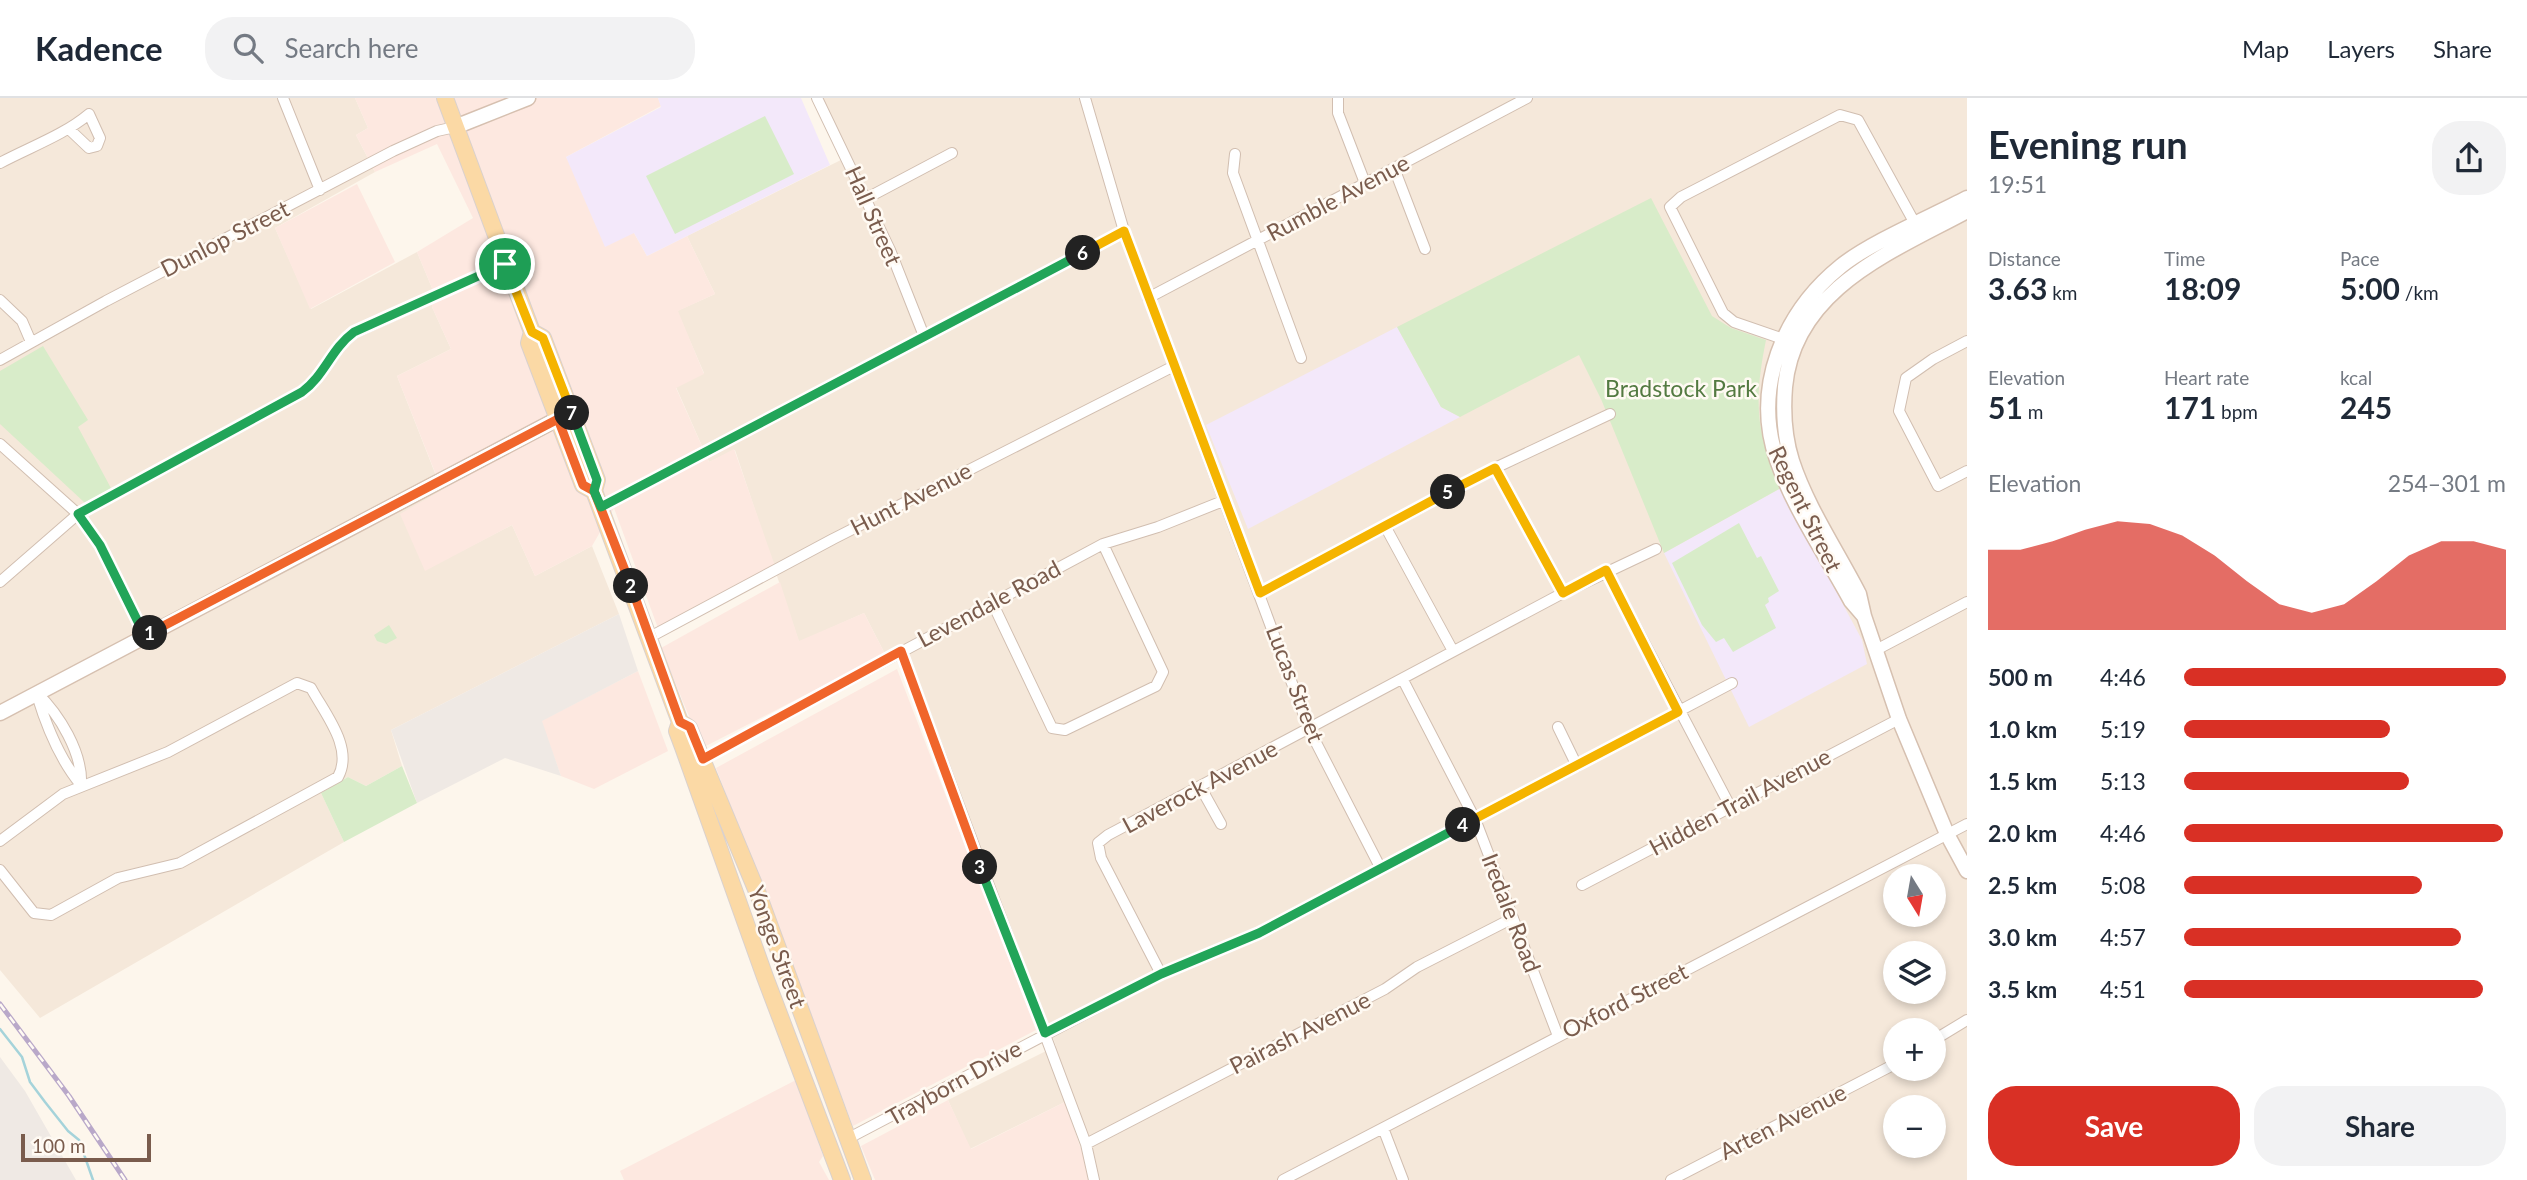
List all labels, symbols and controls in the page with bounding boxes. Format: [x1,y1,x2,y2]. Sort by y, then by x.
search box [205,17,695,80]
text: Kadence [35,28,163,68]
icon: search [229,29,267,67]
text: Search here [285,32,419,64]
text: Map [2242,34,2289,63]
text: Layers [2327,34,2395,63]
text: Share [2433,34,2492,63]
text: Evening run [1988,121,2188,167]
button: share [2432,121,2506,195]
street label: Rumble Avenue [1261,148,1414,246]
street label: Hall Street [840,162,909,270]
text: 19:51 [1988,170,2047,198]
street label: Dunlop Street [155,193,294,283]
pin [475,234,535,294]
pin: 6 [1066,236,1100,270]
text: 6 [1077,241,1088,264]
icon: arrive [486,245,524,283]
text: Distance [1988,247,2061,270]
text: Time [2164,247,2205,270]
text: Pace [2340,247,2379,270]
text: 3.63 [1988,270,2047,306]
text: 18:09 [2164,270,2241,306]
text: 5:00 [2340,270,2400,306]
text: km [2047,281,2077,304]
text: /km [2400,281,2439,304]
text: Elevation [1988,366,2065,389]
text: Heart rate [2164,366,2249,389]
text: kcal [2340,366,2372,389]
park label: Bradstock Park [1605,374,1757,402]
text: 51 [1988,389,2023,425]
text: 171 [2164,389,2216,425]
text: 245 [2340,389,2392,425]
pin: 7 [554,396,590,430]
text: m [2023,400,2043,423]
text: bpm [2216,400,2258,423]
text: 7 [566,401,577,424]
street label: Regent Street [1763,441,1849,577]
street label: Hunt Avenue [845,456,976,541]
text: Elevation [1988,469,2081,497]
text: 254–301 m [2388,469,2506,497]
pin: 5 [1430,474,1466,510]
text: 5 [1442,480,1453,503]
street label: Levendale Road [912,554,1065,653]
pin: 2 [614,568,648,603]
text: 2 [625,574,636,597]
pin: 1 [132,616,168,650]
text: 1 [144,621,155,644]
street label: Lucas Street [1261,621,1331,747]
text: 500 m [1988,663,2053,691]
text: 4:46 [2100,663,2146,691]
text: 1.0 km [1988,715,2057,743]
text: 5:19 [2100,715,2146,743]
street label: Laverock Avenue [1117,733,1282,839]
street label: Hidden Trail Avenue [1644,741,1835,861]
text: 1.5 km [1988,767,2057,795]
text: 5:13 [2100,767,2146,795]
pin: 4 [1446,808,1480,842]
text: 4 [1457,813,1468,836]
text: 2.0 km [1988,819,2057,847]
text: 4:46 [2100,819,2146,847]
street label: Iredale Road [1476,849,1547,976]
pin: 3 [962,850,998,884]
text: 3 [974,855,985,878]
north arrow [1883,864,1946,928]
map controls [1883,864,1946,1158]
text: 2.5 km [1988,871,2057,899]
text: 5:08 [2100,871,2146,899]
street label: Yonge Street [743,882,813,1012]
text: 3.0 km [1988,923,2057,951]
text: 4:57 [2100,923,2146,951]
button: layers [1883,941,1946,1004]
street label: Oxford Street [1557,956,1693,1044]
text: 3.5 km [1988,975,2057,1003]
text: 4:51 [2100,975,2146,1003]
street label: Pairash Avenue [1225,985,1375,1080]
button: + [1883,1018,1946,1081]
street label: Trayborn Drive [881,1033,1026,1131]
street label: Arten Avenue [1715,1077,1851,1165]
button: Save [1988,1086,2240,1166]
button: Share [2254,1086,2506,1166]
button: − [1883,1095,1946,1158]
scale bar [21,1131,150,1163]
text: 100 m [32,1134,86,1157]

